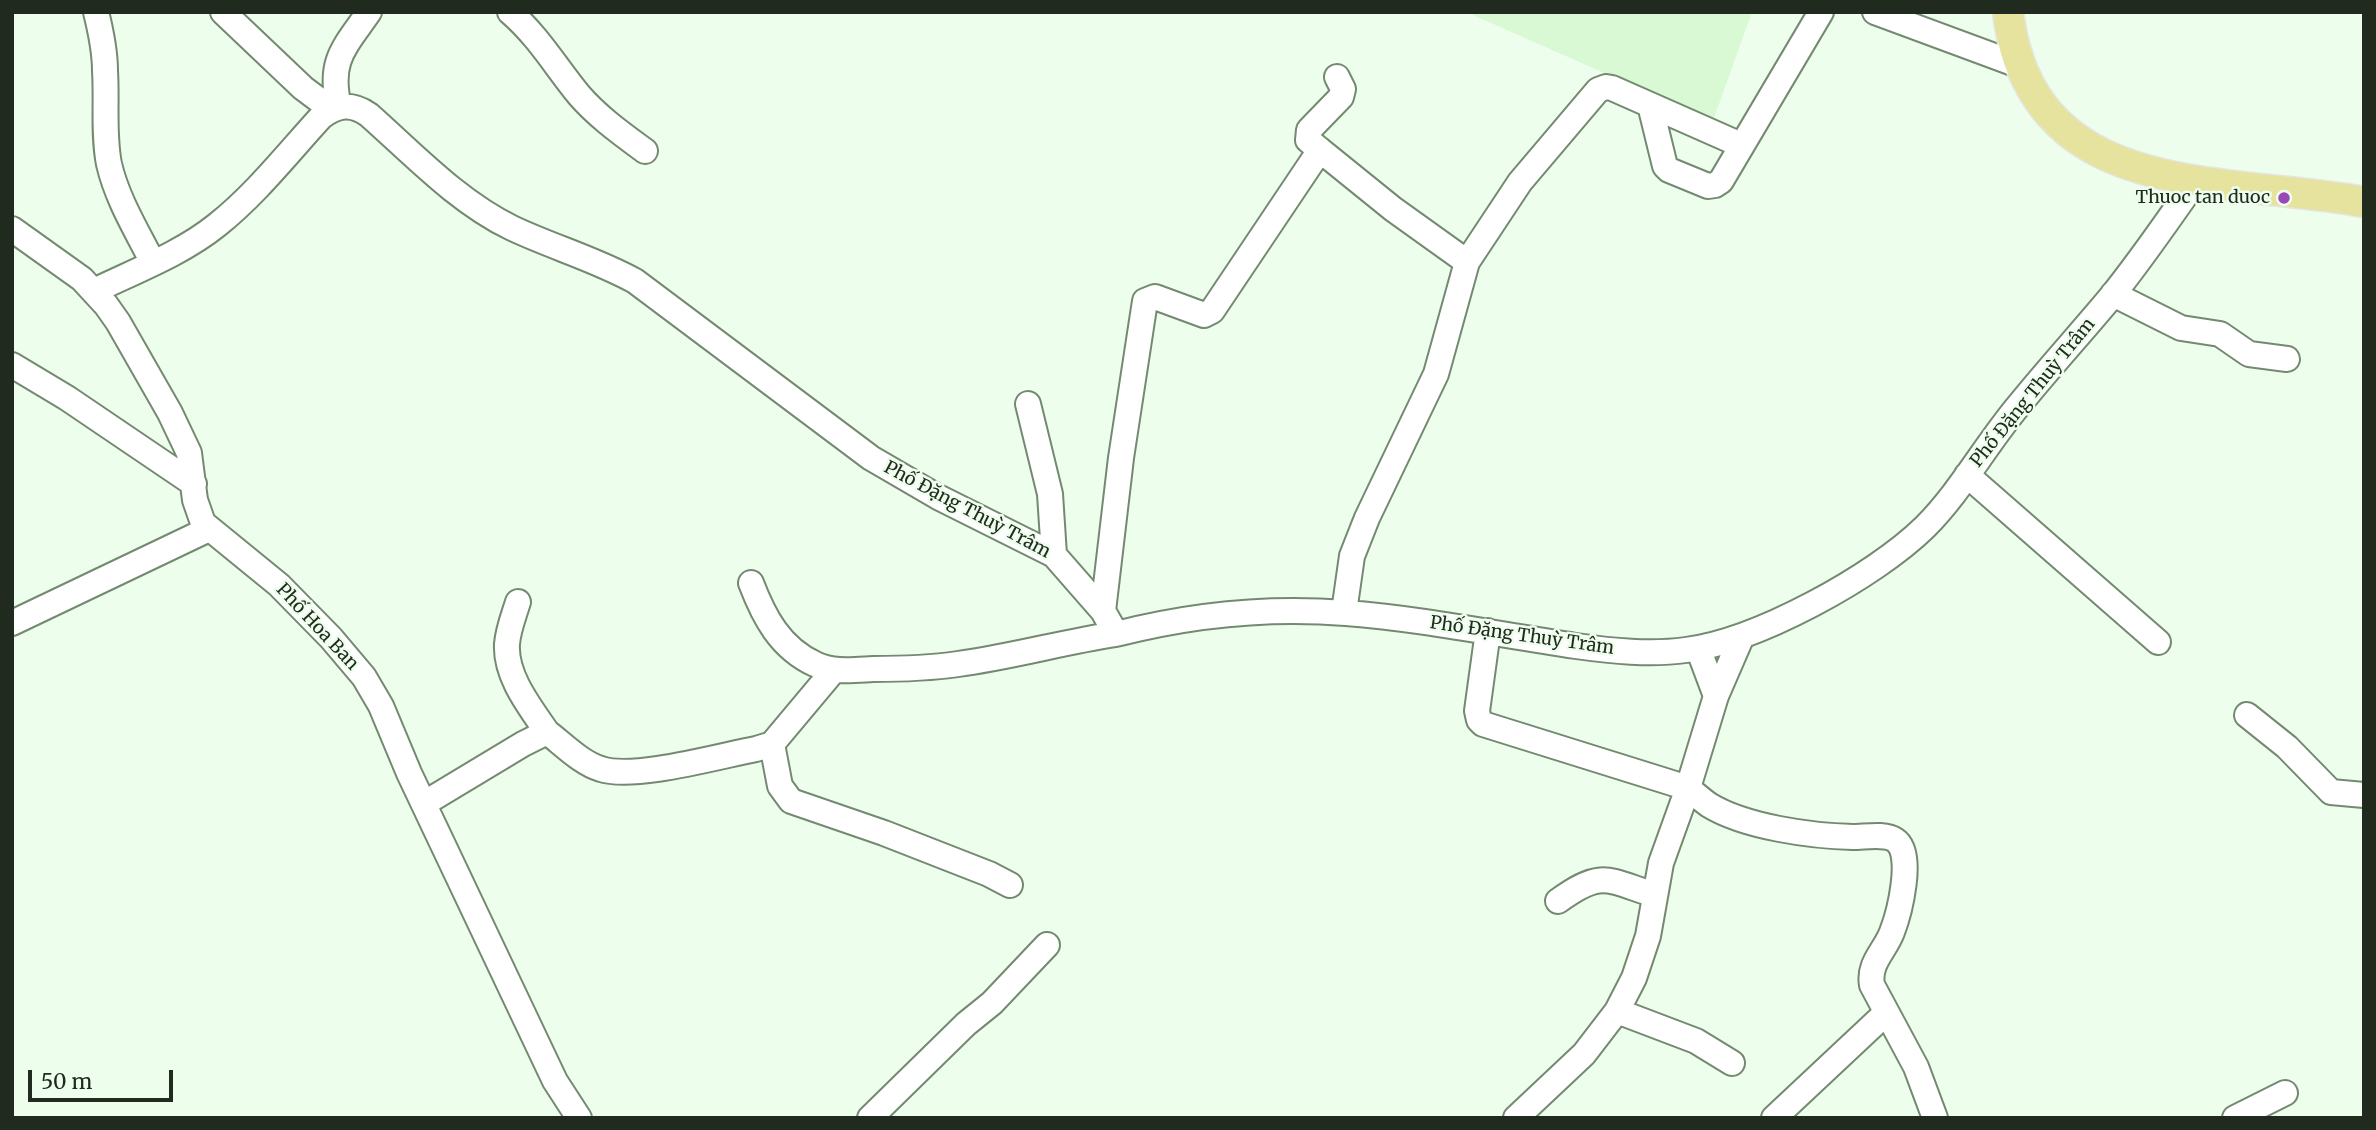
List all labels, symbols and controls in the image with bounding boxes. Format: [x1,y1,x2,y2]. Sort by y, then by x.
place label: Thuoc tan duoc [2135,187,2270,209]
marker: Thuoc tan duoc [2276,190,2292,206]
street label: Phố Đặng Thuỳ Trâm [1966,314,2100,472]
street label: Phố Đặng Thuỳ Trâm [880,457,1054,563]
street label: Phố Hoa Ban [271,579,363,675]
street label: Phố Đặng Thuỳ Trâm [1429,612,1615,660]
scale bar [32,1056,177,1100]
text: 50 m [41,1068,92,1095]

